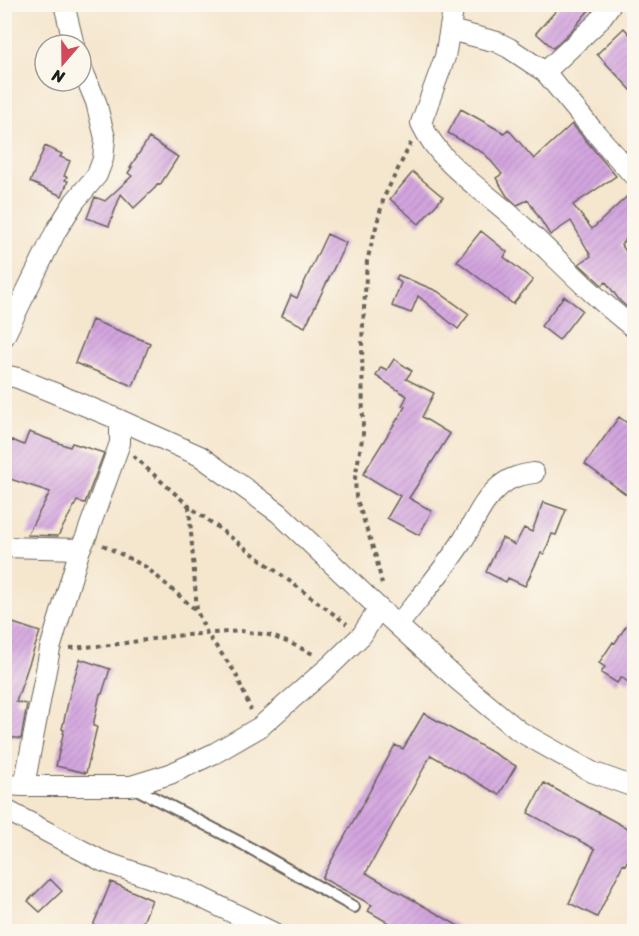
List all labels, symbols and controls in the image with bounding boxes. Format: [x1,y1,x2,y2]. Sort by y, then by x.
north arrow [33,33,93,93]
text: N [47,61,69,92]

